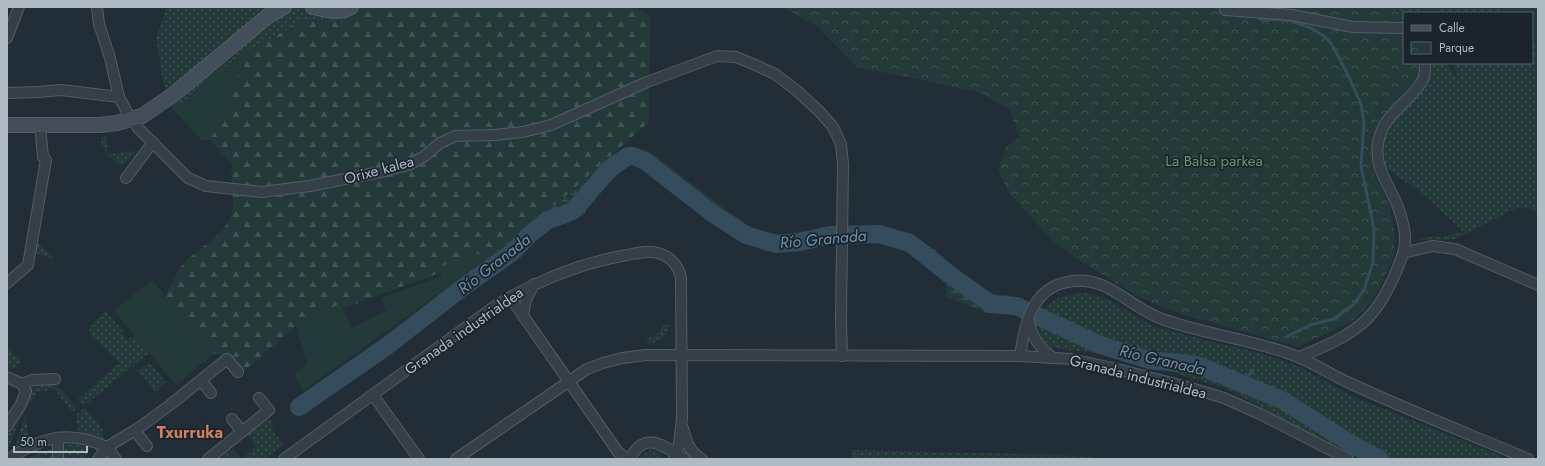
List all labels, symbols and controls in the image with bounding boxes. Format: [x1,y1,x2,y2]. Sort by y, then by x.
legend [1403,12,1533,64]
text: Calle [1439,19,1465,37]
text: Parque [1439,39,1474,57]
street label: Orixe kalea [342,150,416,190]
park label: La Balsa parkea [1165,150,1263,172]
water label: Río Granada [779,224,867,254]
water label: Río Granada [453,228,535,300]
street label: Granada industrialdea [400,282,528,380]
water label: Río Granada [1117,339,1207,381]
street label: Granada industrialdea [1067,349,1209,405]
district label: Txurruka [157,421,223,444]
scale bar [14,428,87,454]
text: 50 m [20,433,47,451]

